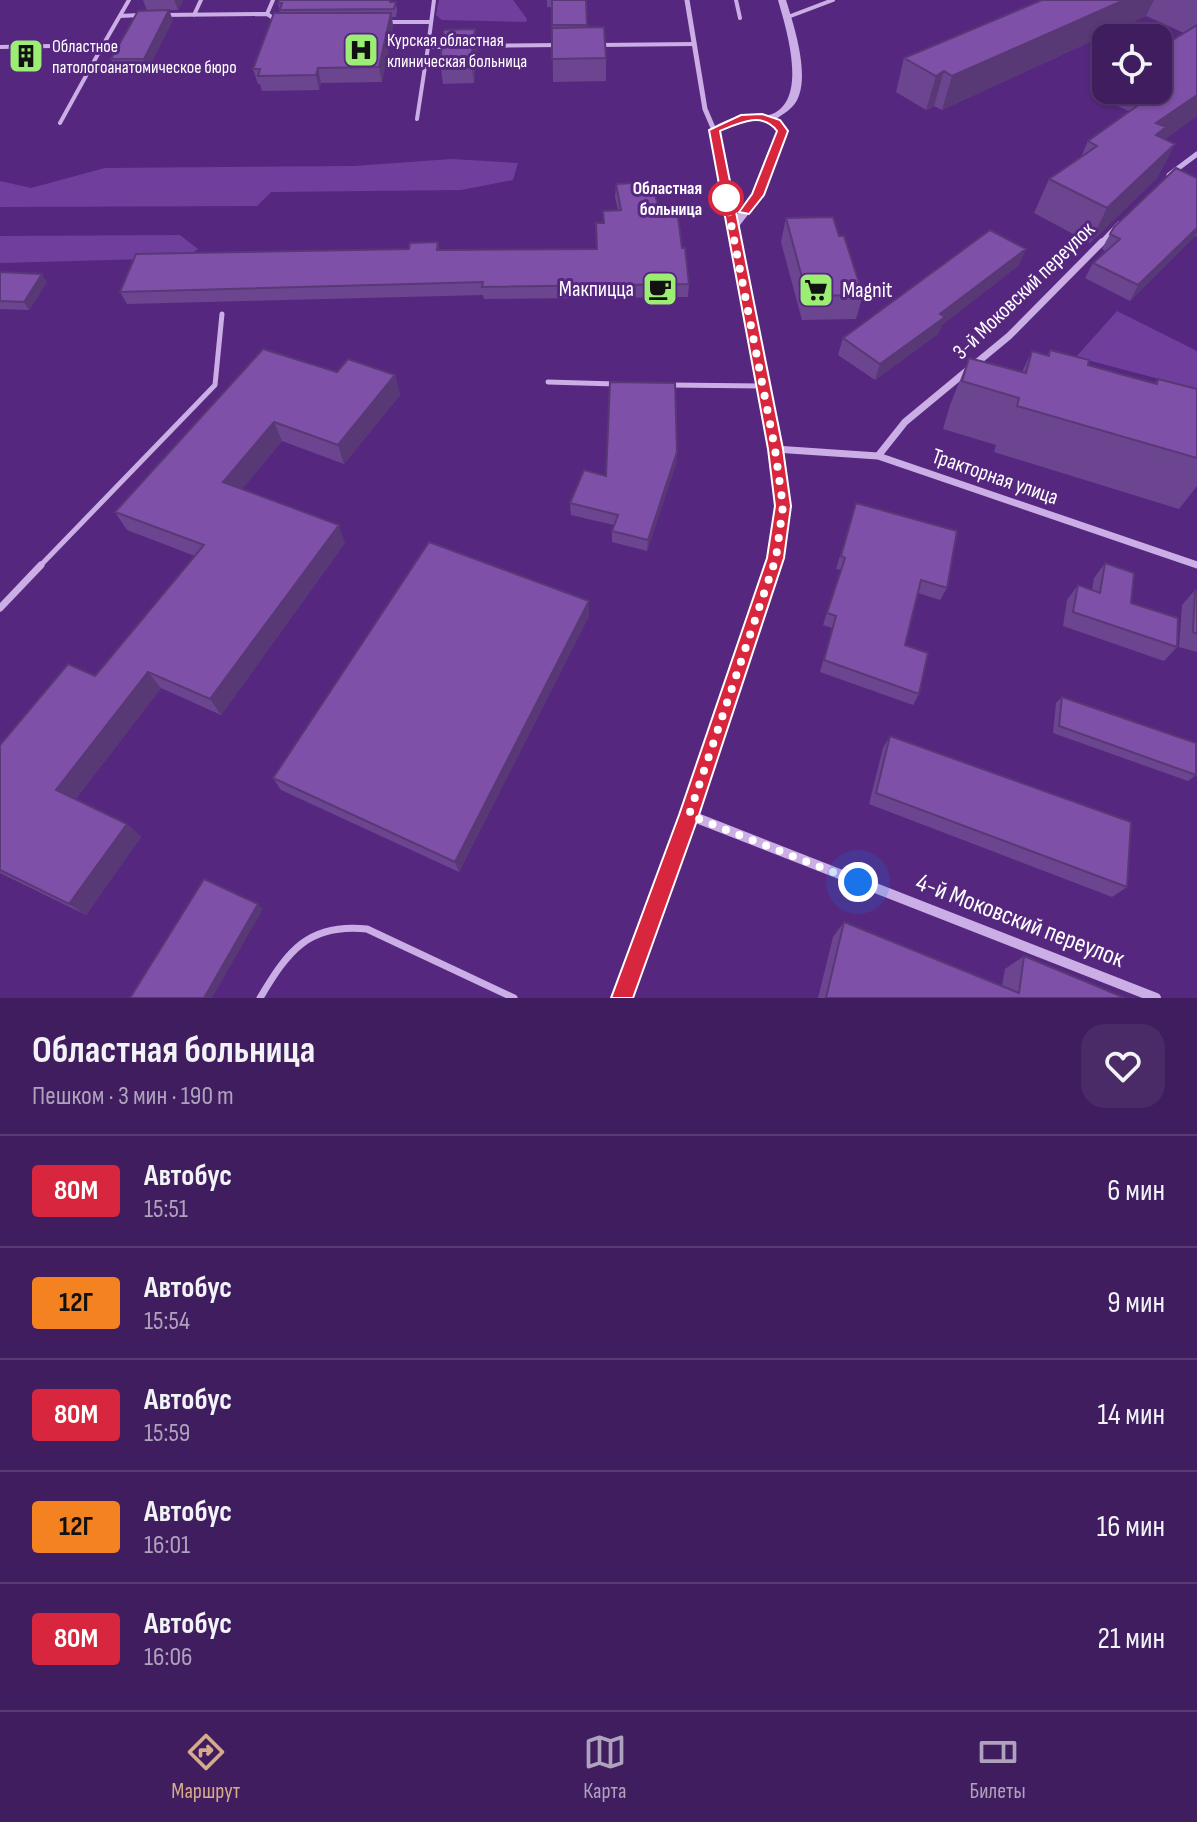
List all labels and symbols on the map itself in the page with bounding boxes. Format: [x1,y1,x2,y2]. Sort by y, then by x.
place label: Курская областная клиническая больница [387,30,527,72]
hospital icon: Курская областная клиническая больница [342,31,380,69]
place label: Областное патологоанатомическое бюро [52,36,237,78]
building icon: Областное патологоанатомическое бюро [7,37,45,75]
place label: Областная больница [633,178,702,220]
marker: Областная больница [709,181,743,215]
street label: 3-й Моковский переулок [947,216,1101,366]
cafe icon: Макпицца [641,270,679,308]
supermarket icon: Magnit [797,271,835,309]
place label: Макпицца [559,276,634,303]
place label: Magnit [842,277,893,304]
street label: Тракторная улица [928,443,1062,511]
your location [838,862,878,902]
street label: 4-й Моковский переулок [911,867,1129,975]

